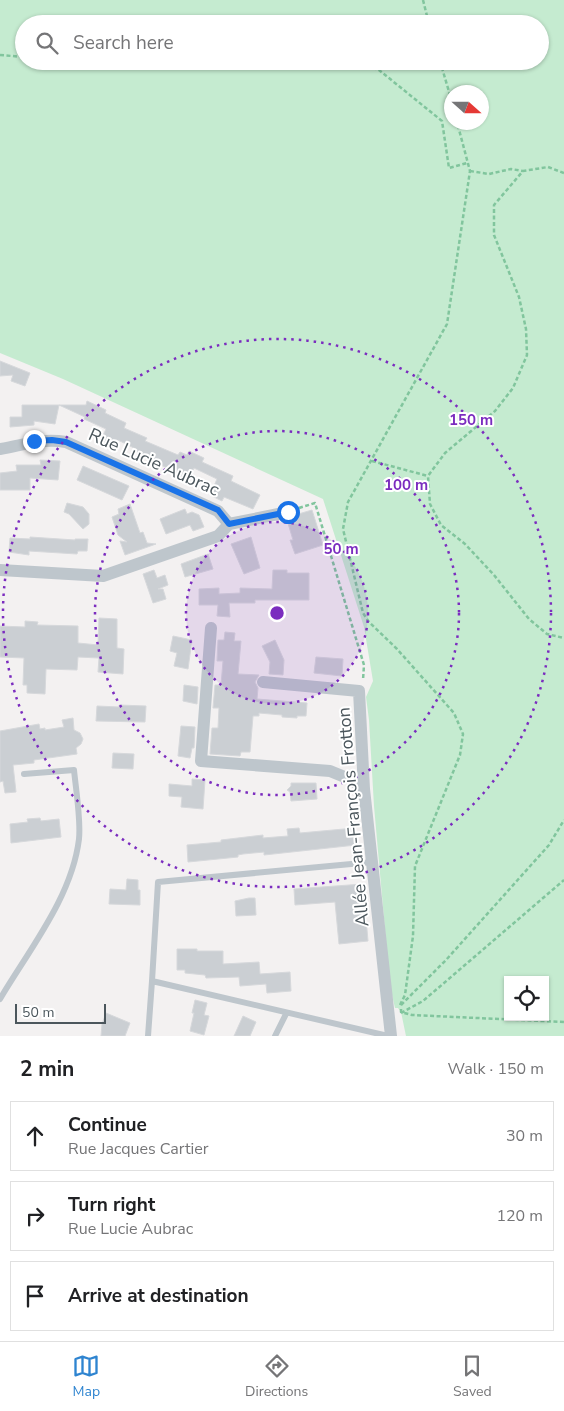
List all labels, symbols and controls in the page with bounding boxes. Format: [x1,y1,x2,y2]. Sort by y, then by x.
search box [15,15,549,70]
icon: search [33,29,61,57]
text: Search here [73,30,174,56]
north arrow [444,85,489,130]
text: 150 m [449,410,493,430]
street label: Rue Lucie Aubrac [85,422,223,502]
route end [23,430,46,453]
text: 100 m [384,475,428,495]
route start [277,501,300,524]
text: 50 m [323,539,359,559]
centre of rings [268,604,286,622]
street label: Allée Jean-François Frotton [331,706,375,928]
map controls [504,976,549,1021]
button: locate [504,976,549,1021]
scale bar [15,1001,106,1024]
text: 50 m [22,1003,54,1022]
text: 2 min [20,1055,74,1083]
text: Walk · 150 m [448,1058,544,1080]
text: Continue [68,1112,147,1138]
icon: ahead [21,1122,49,1150]
text: 30 m [506,1125,543,1147]
text: Rue Jacques Cartier [68,1138,209,1160]
text: Turn right [68,1192,155,1218]
icon: right [21,1202,49,1230]
text: 120 m [496,1205,543,1227]
text: Rue Lucie Aubrac [68,1218,193,1240]
icon: arrive [21,1282,49,1310]
text: Arrive at destination [68,1283,249,1309]
tab: Map [72,1352,100,1401]
tab: Directions [245,1352,308,1401]
tab: Saved [453,1352,492,1401]

